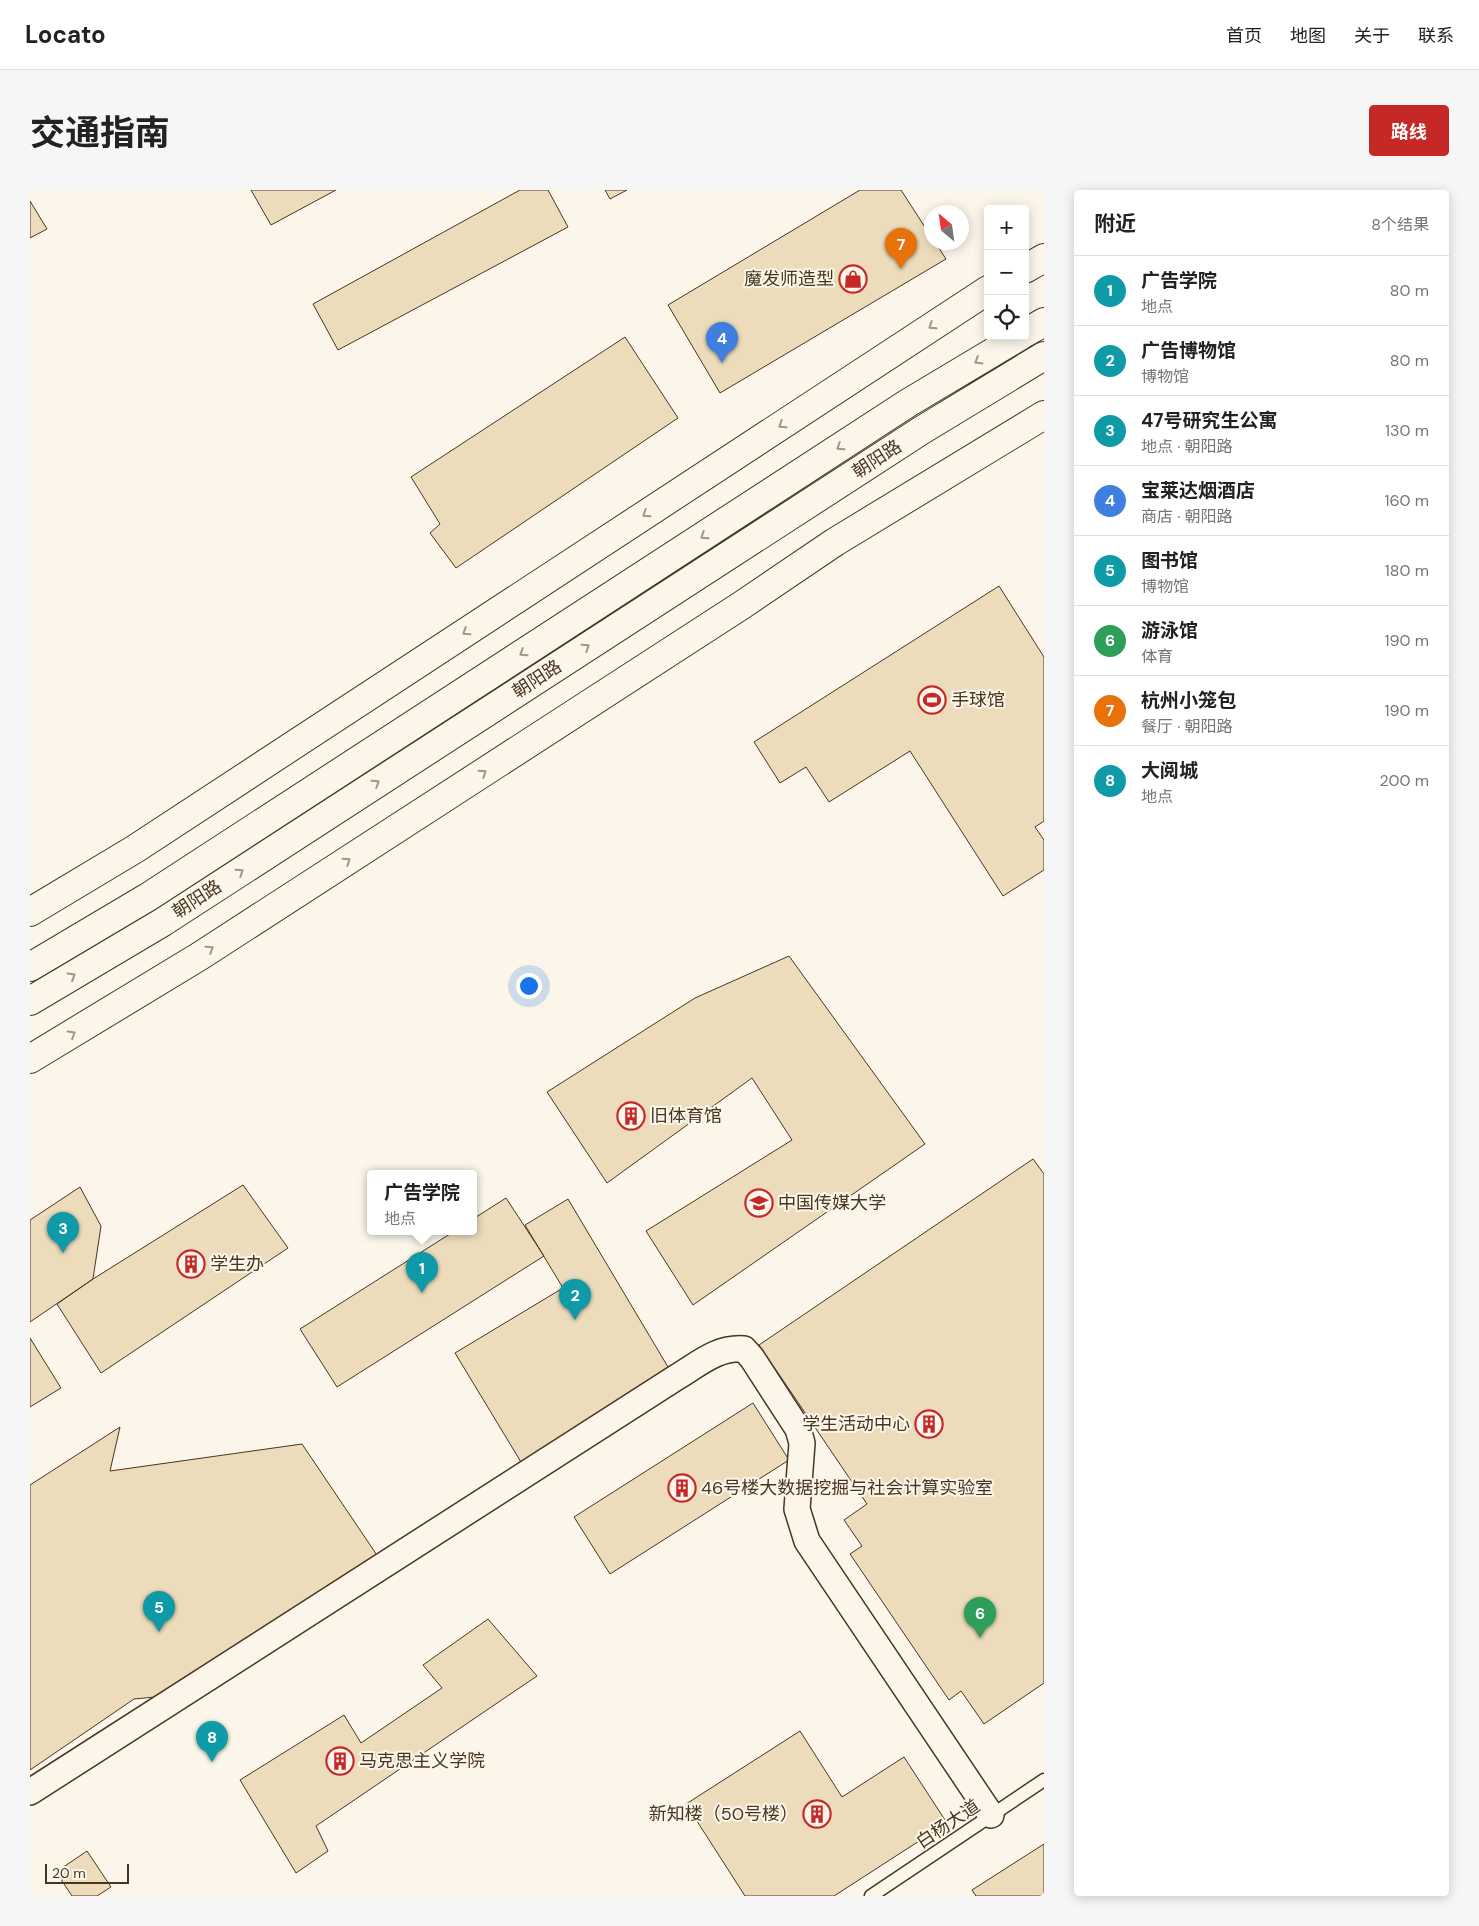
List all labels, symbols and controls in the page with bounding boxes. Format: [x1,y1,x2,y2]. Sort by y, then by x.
text: Locato [25,19,106,50]
text: 首页 [1226,24,1262,48]
text: 地图 [1290,24,1326,48]
text: 关于 [1354,24,1390,48]
text: 联系 [1418,24,1454,48]
button: 路线 [1369,105,1449,156]
text: 交通指南 [30,110,170,156]
north arrow [924,205,969,250]
map controls [984,205,1029,340]
button: + [984,205,1029,250]
text: 附近 [1094,210,1136,238]
text: 8个结果 [1371,214,1429,235]
pin: 7 [885,228,917,269]
button: − [984,250,1029,295]
shop icon: 魔发师造型 [838,264,868,294]
place label: 魔发师造型 [744,267,834,291]
text: 广告学院 [1141,268,1217,293]
text: 1 [1107,280,1113,301]
text: 80 m [1390,280,1429,301]
button: locate [984,295,1029,340]
text: 地点 [1141,296,1173,317]
one-way arrow [928,320,938,329]
pin: 4 [706,322,738,363]
text: 广告博物馆 [1141,338,1236,363]
text: 2 [1105,350,1115,371]
text: 80 m [1390,350,1429,371]
one-way arrow [974,355,983,365]
text: 博物馆 [1141,366,1189,387]
text: 47号研究生公寓 [1141,408,1278,433]
one-way arrow [778,419,787,428]
text: 3 [1105,420,1115,441]
text: 130 m [1385,420,1429,441]
street label: 朝阳路 [848,434,906,484]
text: 地点 · 朝阳路 [1141,436,1233,457]
one-way arrow [836,441,846,450]
text: 宝莱达烟酒店 [1141,478,1255,503]
text: 4 [1105,490,1115,511]
text: 160 m [1385,490,1429,511]
text: 商店 · 朝阳路 [1141,506,1233,527]
one-way arrow [642,508,651,517]
one-way arrow [700,529,709,539]
text: 图书馆 [1141,548,1198,573]
text: 5 [1105,560,1115,581]
text: 180 m [1385,560,1429,581]
text: 博物馆 [1141,576,1189,597]
text: 游泳馆 [1141,618,1198,643]
one-way arrow [462,626,472,635]
text: 6 [1105,630,1115,651]
text: 190 m [1385,630,1429,651]
one-way arrow [581,644,590,654]
text: 体育 [1141,646,1173,667]
one-way arrow [520,647,529,656]
street label: 朝阳路 [508,654,566,704]
sports icon: 手球馆 [917,685,947,715]
place label: 手球馆 [951,688,1005,712]
text: 杭州小笼包 [1141,688,1236,713]
text: 7 [1106,700,1114,721]
text: 190 m [1385,700,1429,721]
text: 餐厅 · 朝阳路 [1141,716,1233,737]
text: 大阅城 [1141,758,1198,783]
one-way arrow [478,769,487,779]
text: 8 [1105,770,1115,791]
text: 200 m [1380,770,1429,791]
one-way arrow [371,780,380,790]
text: 地点 [1141,786,1173,807]
one-way arrow [341,858,351,867]
one-way arrow [234,869,243,878]
street label: 朝阳路 [168,874,226,924]
one-way arrow [205,946,214,955]
one-way arrow [66,972,75,982]
your location [516,973,542,999]
one-way arrow [66,1030,75,1040]
building icon: 旧体育馆 [616,1101,646,1131]
place label: 旧体育馆 [650,1104,722,1128]
popup [367,1170,477,1235]
text: 广告学院 [384,1180,460,1205]
school or university icon: 中国传媒大学 [744,1188,774,1218]
place label: 中国传媒大学 [778,1191,886,1215]
text: 地点 [384,1208,416,1229]
pin: 3 [47,1212,79,1253]
building icon: 学生办 [176,1249,206,1279]
place label: 学生办 [210,1252,264,1276]
pin: 1 [406,1252,438,1293]
pin: 2 [559,1279,591,1320]
building icon: 学生活动中心 [914,1409,944,1439]
place label: 学生活动中心 [802,1412,910,1436]
building icon: 46号楼大数据挖掘与社会计算实验室 [667,1473,697,1503]
place label: 46号楼大数据挖掘与社会计算实验室 [701,1476,993,1500]
pin: 5 [143,1591,175,1632]
pin: 6 [964,1597,996,1638]
pin: 8 [196,1721,228,1762]
building icon: 马克思主义学院 [325,1746,355,1776]
place label: 马克思主义学院 [359,1749,485,1773]
street label: 白杨大道 [911,1794,985,1854]
building icon: 新知楼（50号楼） [802,1799,832,1829]
place label: 新知楼（50号楼） [649,1802,798,1826]
scale bar [45,1861,129,1884]
text: 20 m [52,1864,86,1882]

